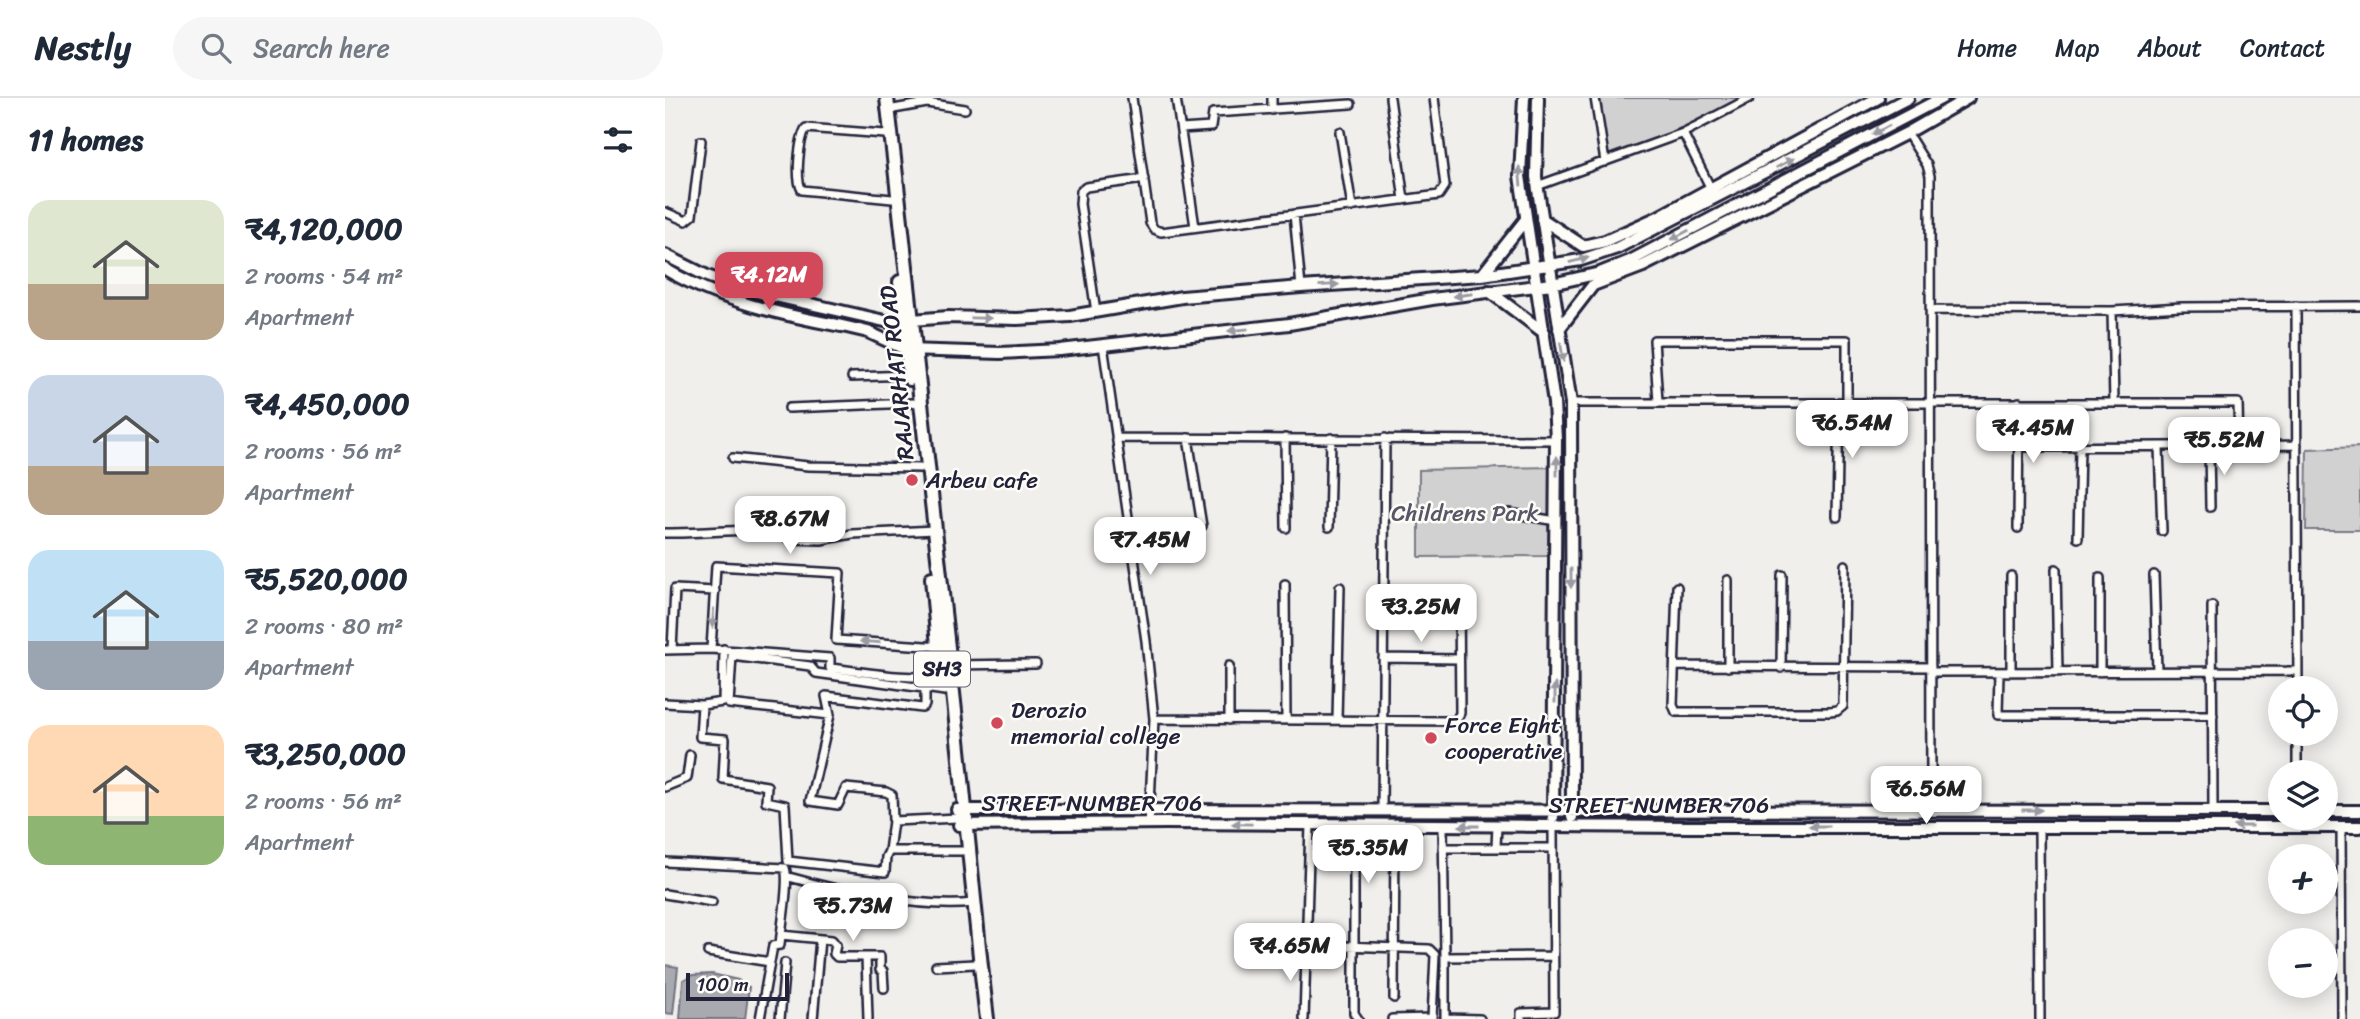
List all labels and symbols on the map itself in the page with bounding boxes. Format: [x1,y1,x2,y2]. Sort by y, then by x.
one-way arrow [1871,124,1891,136]
one-way arrow [1775,157,1795,168]
one-way arrow [1515,165,1526,187]
one-way arrow [1670,230,1690,241]
pin: ₹4.12M [712,252,826,312]
one-way arrow [1569,254,1591,265]
one-way arrow [1318,279,1340,290]
street label: RAJARHAT ROAD [867,283,927,462]
one-way arrow [1452,289,1474,300]
one-way arrow [970,312,992,324]
one-way arrow [1227,325,1249,336]
one-way arrow [1557,341,1568,363]
pin: ₹6.54M [1795,400,1909,460]
pin: ₹4.45M [1976,406,2090,465]
pin: ₹5.52M [2167,418,2281,477]
one-way arrow [1551,454,1562,476]
place label: Arbeu cafe [925,460,1038,501]
marker: Arbeu cafe [904,472,920,488]
park label: Childrens Park [1391,493,1539,534]
pin: ₹8.67M [733,496,847,556]
pin: ₹7.45M [1093,518,1207,577]
one-way arrow [1565,568,1577,590]
pin: ₹3.25M [1364,584,1478,644]
one-way arrow [707,607,718,629]
one-way arrow [858,637,880,648]
road number: SH3 [914,652,970,686]
one-way arrow [1549,682,1561,704]
place label: Derozio memorial college [1011,690,1181,757]
place label: Force Eight cooperative [1445,705,1562,772]
marker: Derozio memorial college [989,715,1005,731]
marker: Force Eight cooperative [1423,730,1439,746]
pin: ₹6.56M [1869,766,1983,826]
street label: STREET NUMBER 706 [982,783,1202,824]
street label: STREET NUMBER 706 [1549,785,1769,826]
one-way arrow [2021,804,2043,816]
one-way arrow [1231,819,1253,830]
one-way arrow [1458,820,1480,832]
one-way arrow [1808,820,1830,832]
one-way arrow [2232,820,2254,832]
pin: ₹5.35M [1311,826,1425,885]
pin: ₹5.73M [796,884,910,943]
pin: ₹4.65M [1233,924,1347,983]
scale bar [686,970,789,1002]

